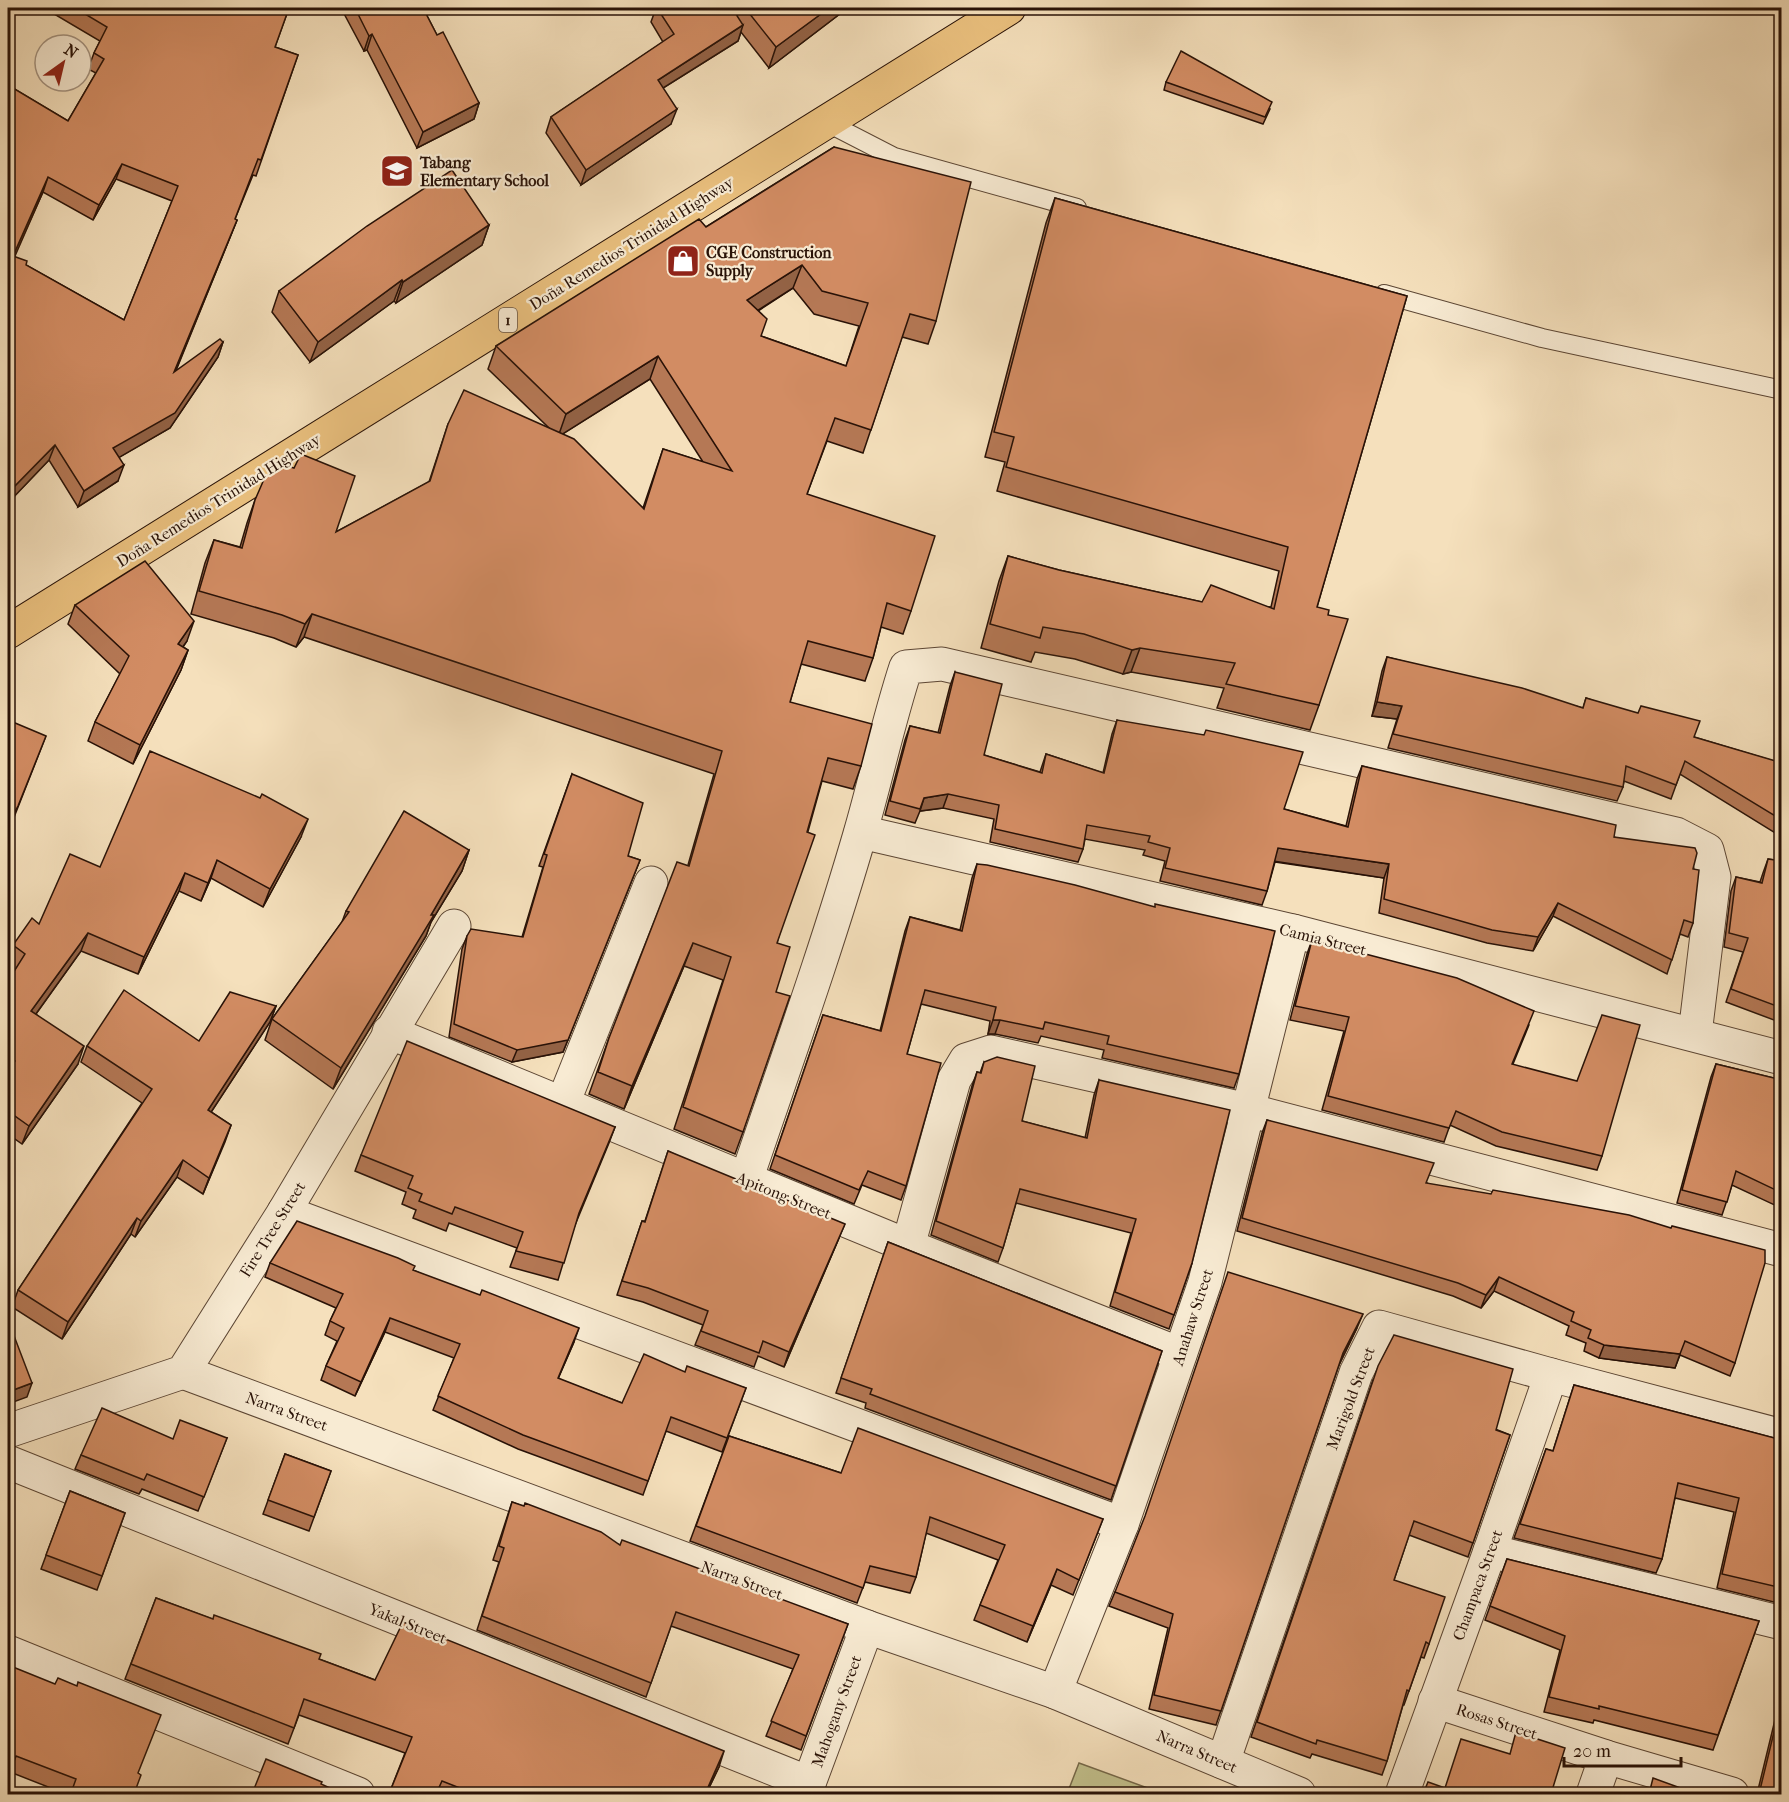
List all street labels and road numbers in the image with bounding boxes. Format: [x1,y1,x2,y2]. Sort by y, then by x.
street label: Doña Remedios Trinidad Highway [526,172,737,314]
road number: 1 [499,308,517,332]
street label: Doña Remedios Trinidad Highway [113,429,324,571]
street label: Camia Street [1277,919,1369,960]
street label: Apitong Street [733,1167,834,1223]
street label: Fire Tree Street [235,1178,310,1281]
street label: Anahaw Street [1168,1266,1217,1369]
street label: Marigold Street [1322,1344,1379,1452]
street label: Narra Street [243,1388,331,1435]
street label: Champaca Street [1449,1527,1506,1643]
street label: Narra Street [698,1557,786,1604]
street label: Yakal Street [365,1599,450,1648]
street label: Mahogany Street [807,1652,866,1770]
street label: Rosas Street [1454,1699,1540,1744]
street label: Narra Street [1154,1726,1240,1777]

